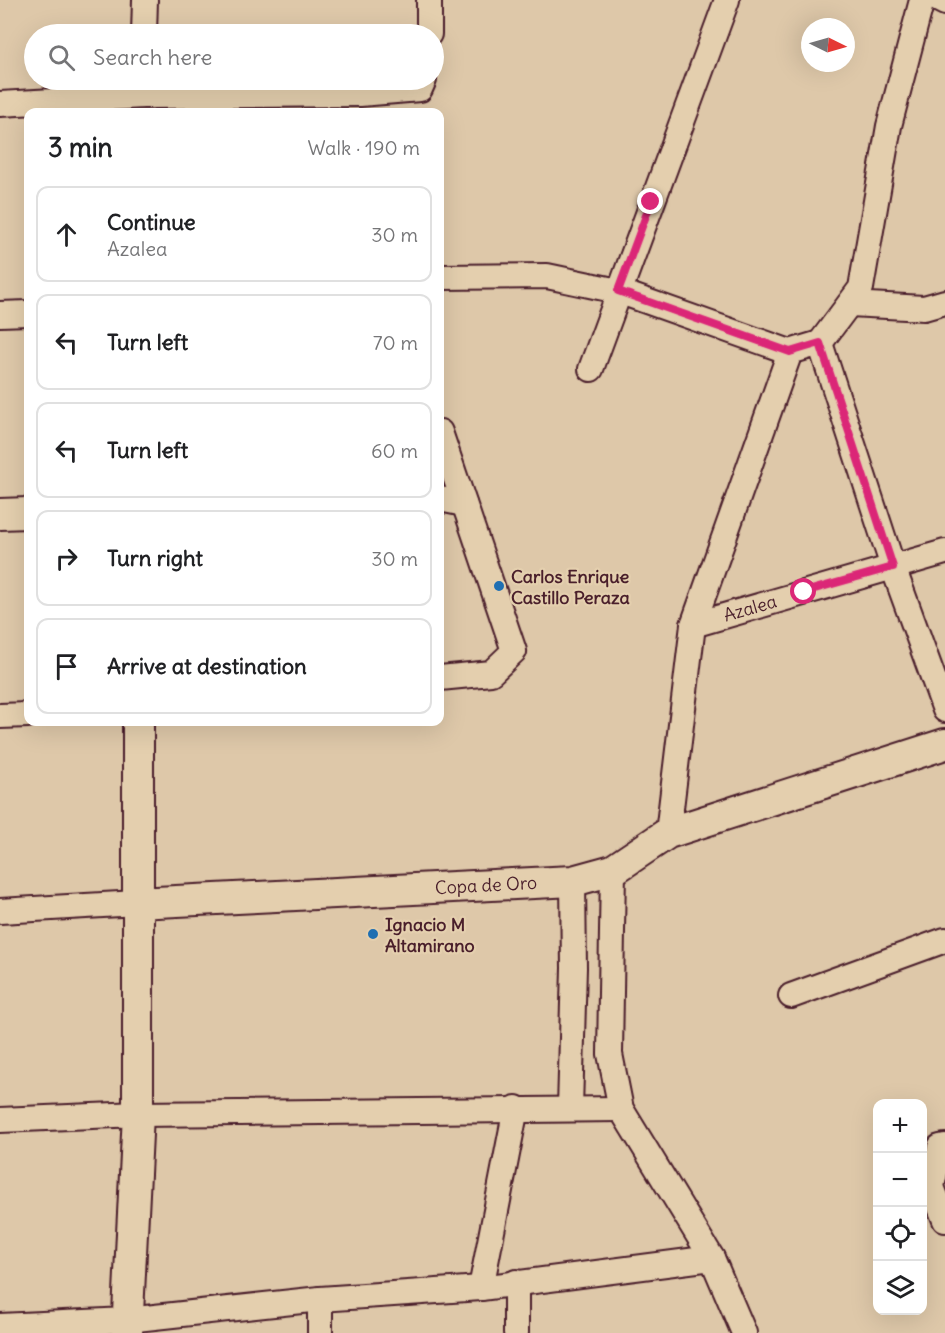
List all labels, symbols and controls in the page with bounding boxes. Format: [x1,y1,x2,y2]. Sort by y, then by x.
north arrow [801,18,855,72]
search box [24,24,444,90]
icon: search [45,41,78,74]
text: Search here [93,43,212,71]
text: 3 min [48,131,113,164]
text: Walk · 190 m [308,135,420,160]
route end [637,188,663,214]
text: Continue [107,208,196,236]
icon: ahead [50,218,83,251]
text: 30 m [371,222,418,247]
text: Azalea [107,236,167,261]
icon: left [50,326,83,359]
text: Turn left [107,328,188,356]
text: 70 m [373,330,418,355]
icon: left [50,434,83,467]
text: Turn left [107,436,188,464]
text: 60 m [371,438,418,463]
icon: right [50,542,83,575]
text: Turn right [107,544,203,572]
text: 30 m [371,546,418,571]
place label: Carlos Enrique Castillo Peraza [511,565,630,609]
route start [790,578,816,604]
marker: Carlos Enrique Castillo Peraza [492,579,506,593]
street label: Azalea [721,589,779,627]
icon: arrive [50,650,83,683]
text: Arrive at destination [107,652,307,680]
street label: Copa de Oro [434,871,538,899]
place label: Ignacio M Altamirano [385,913,475,957]
marker: Ignacio M Altamirano [366,927,380,941]
map controls [873,1099,927,1315]
button: + [873,1099,927,1153]
button: − [873,1153,927,1207]
button: locate [873,1207,927,1261]
button: layers [873,1261,927,1315]

